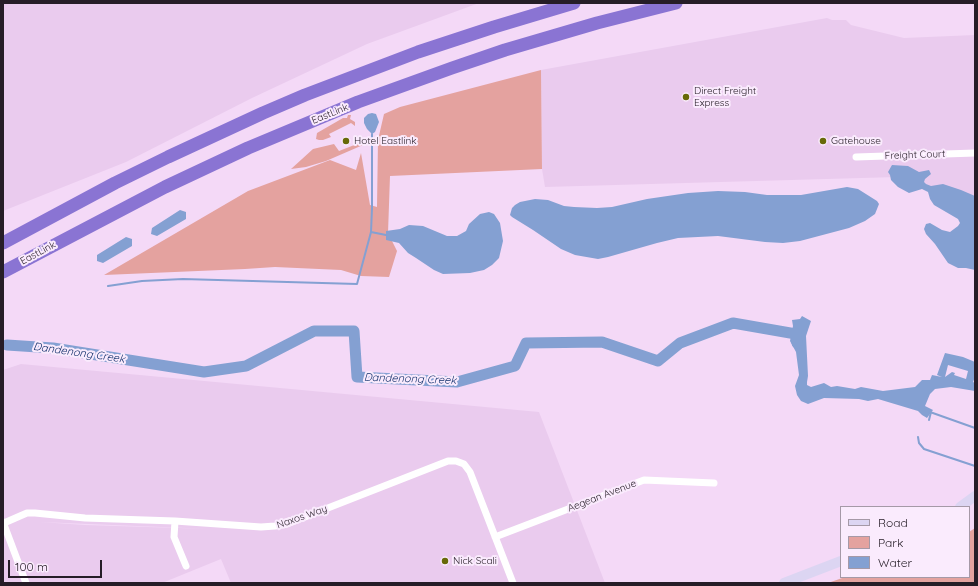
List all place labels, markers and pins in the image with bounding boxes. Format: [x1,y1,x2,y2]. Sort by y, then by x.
place label: Direct Freight Express [694,85,756,108]
marker: Direct Freight Express [681,92,691,102]
place label: Hotel Eastlink [354,135,417,147]
place label: Gatehouse [831,135,881,147]
marker: Hotel Eastlink [341,136,351,146]
marker: Gatehouse [818,136,828,146]
place label: Nick Scali [453,555,497,567]
marker: Nick Scali [440,556,450,566]

